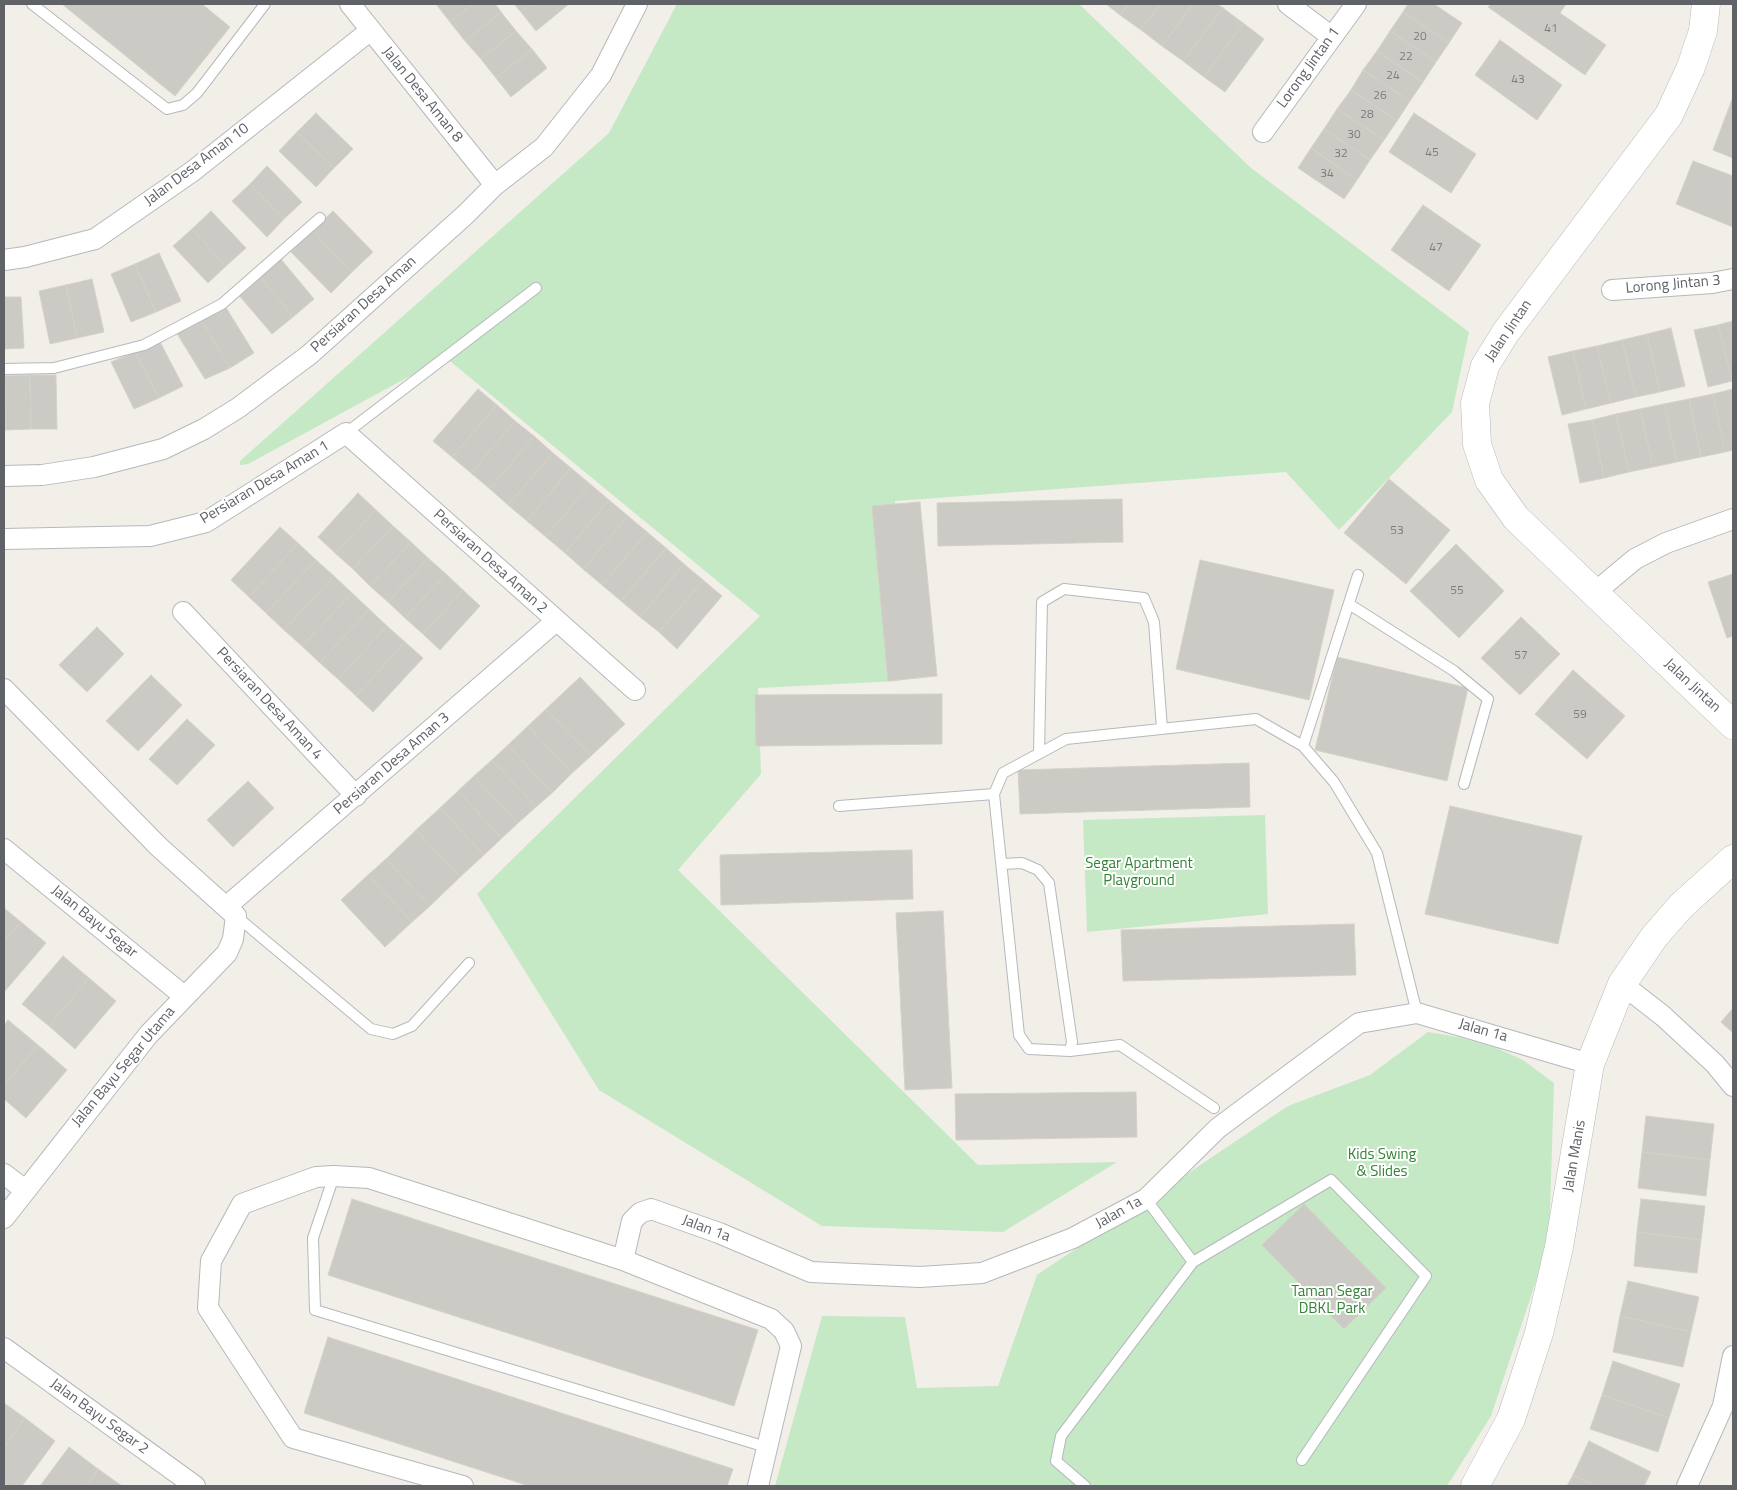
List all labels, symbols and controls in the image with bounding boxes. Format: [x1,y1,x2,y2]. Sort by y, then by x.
house number: 41 [1544,22,1558,36]
street label: Lorong Jintan 1 [1274,24,1344,112]
house number: 20 [1413,30,1427,44]
street label: Jalan Desa Aman 8 [378,43,466,147]
house number: 22 [1399,50,1413,64]
house number: 24 [1386,69,1400,83]
house number: 43 [1511,73,1525,87]
house number: 26 [1373,89,1387,103]
house number: 28 [1360,108,1374,122]
street label: Jalan Desa Aman 10 [141,120,253,210]
house number: 30 [1347,128,1361,142]
house number: 45 [1425,146,1439,160]
house number: 32 [1334,147,1348,161]
house number: 34 [1320,167,1334,181]
house number: 47 [1429,241,1443,255]
street label: Persiaran Desa Aman [308,253,420,357]
street label: Lorong Jintan 3 [1625,272,1721,298]
street label: Jalan Jintan [1482,297,1536,365]
street label: Persiaran Desa Aman 1 [197,437,333,529]
street label: Persiaran Desa Aman 2 [429,506,551,618]
house number: 53 [1390,524,1404,538]
house number: 55 [1450,584,1464,598]
street label: Persiaran Desa Aman 4 [212,644,326,764]
house number: 57 [1514,649,1528,663]
street label: Jalan Jintan [1660,655,1724,717]
house number: 59 [1573,708,1587,722]
street label: Persiaran Desa Aman 3 [331,709,453,819]
park label: Segar Apartment Playground [1085,855,1193,890]
street label: Jalan Bayu Segar [47,882,141,962]
street label: Jalan Bayu Segar Utama [68,1003,180,1131]
street label: Jalan 1a [1456,1015,1510,1047]
street label: Jalan Manis [1560,1119,1590,1193]
park label: Kids Swing & Slides [1348,1146,1416,1181]
street label: Jalan 1a [1093,1193,1145,1233]
street label: Jalan 1a [679,1212,733,1246]
park label: Taman Segar DBKL Park [1291,1283,1373,1318]
street label: Jalan Bayu Segar 2 [46,1375,152,1459]

